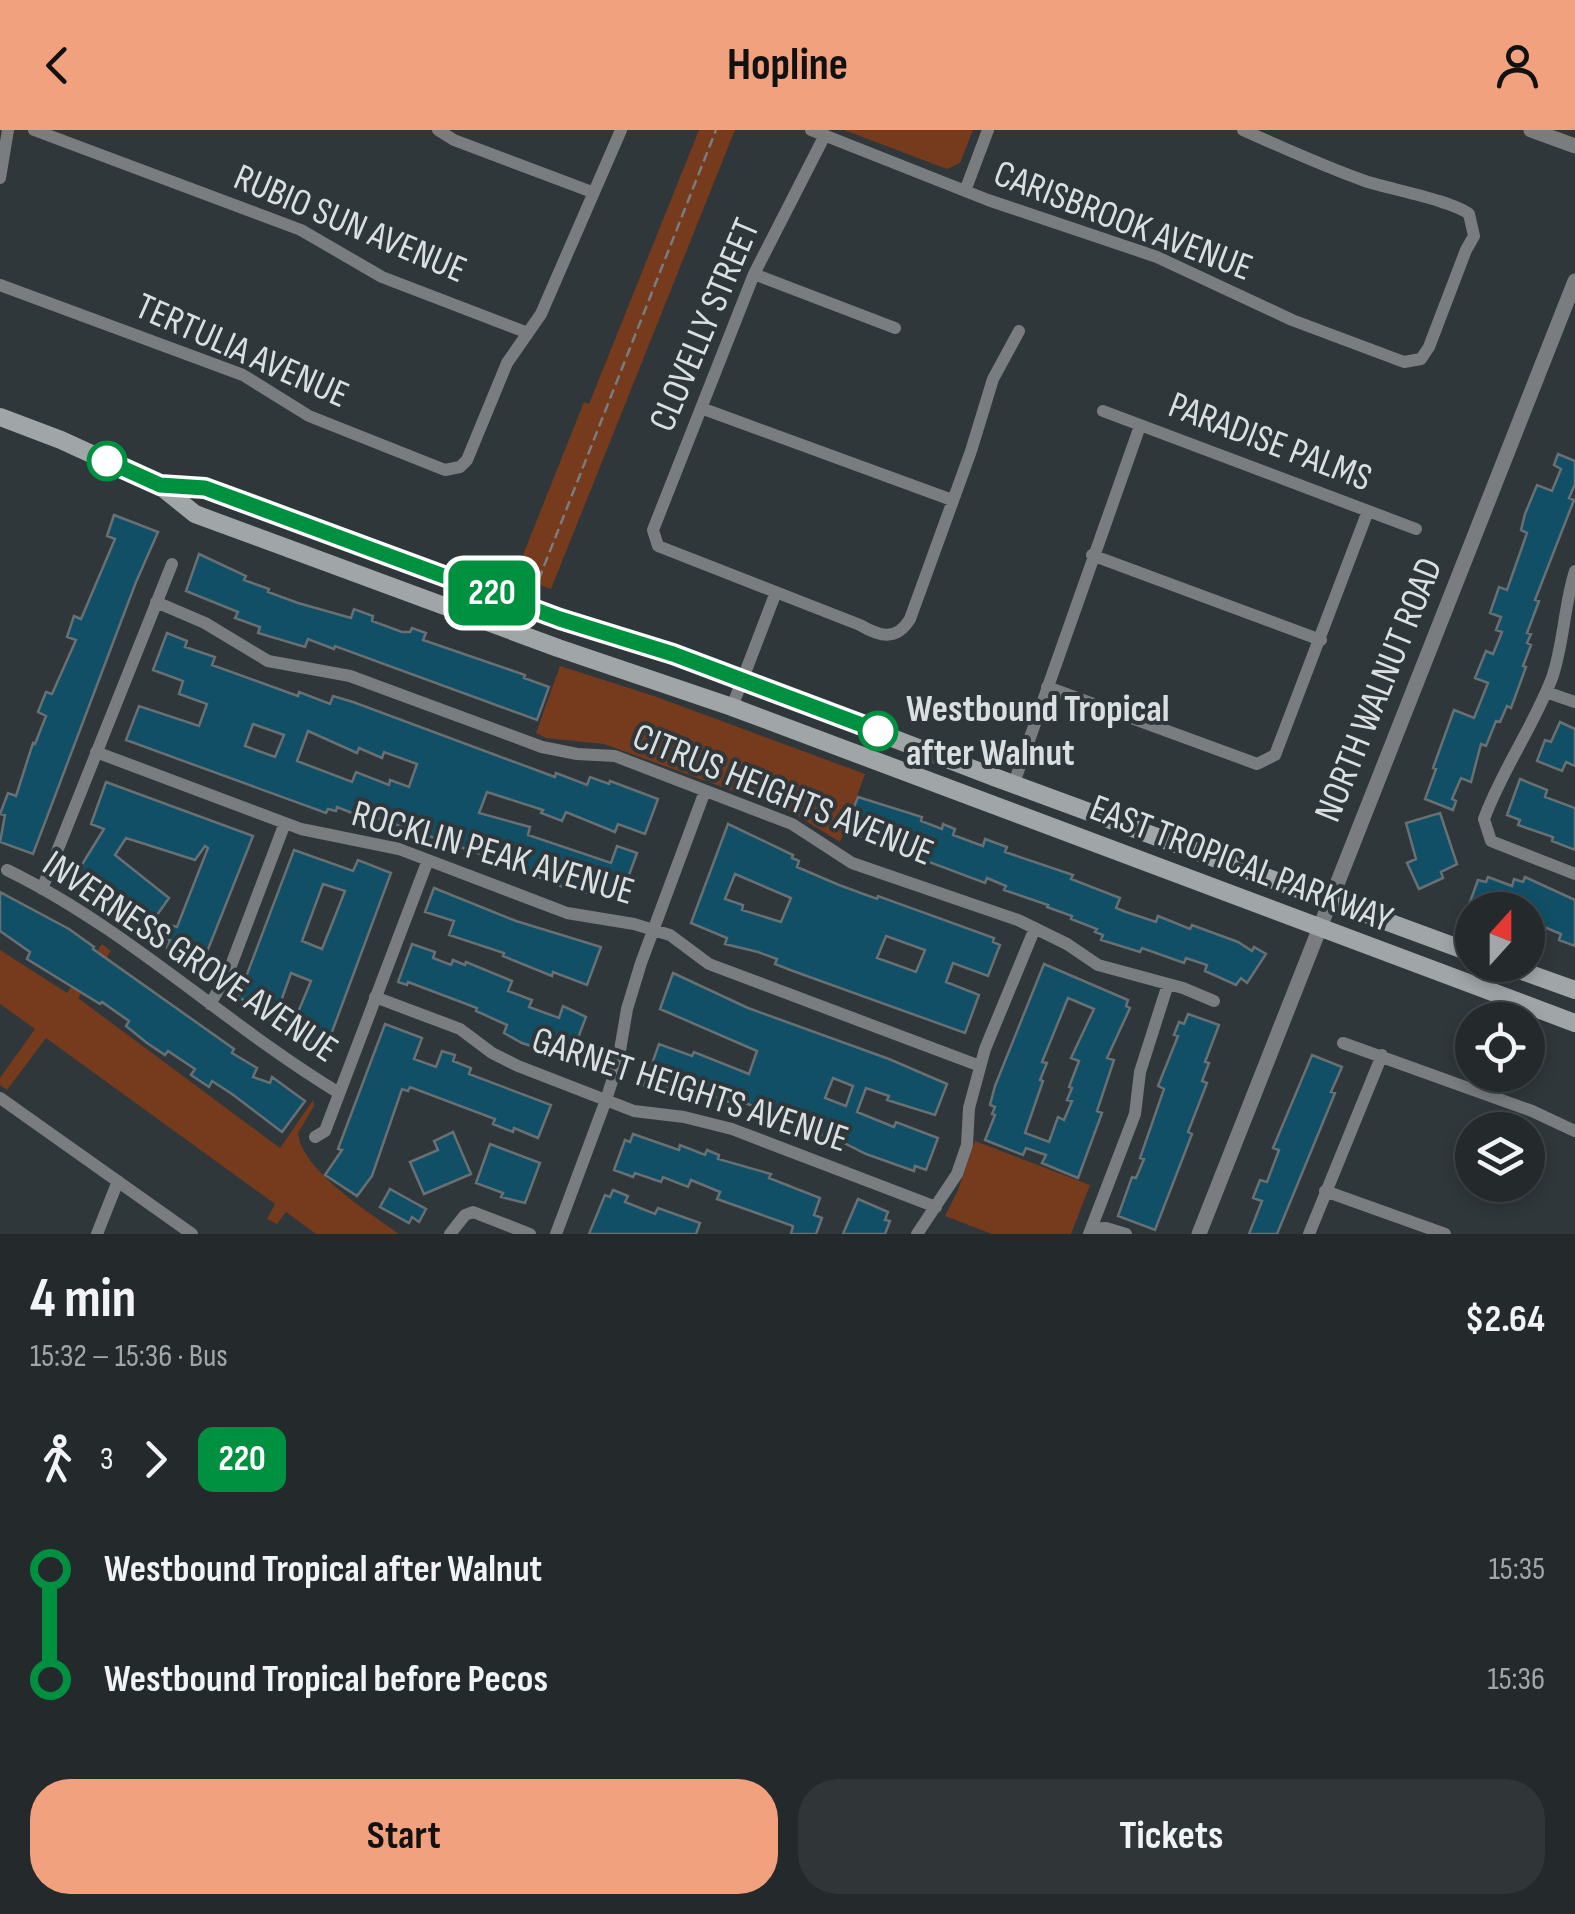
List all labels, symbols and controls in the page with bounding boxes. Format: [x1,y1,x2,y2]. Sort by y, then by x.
icon: back [30,38,85,93]
text: Hopline [727,38,848,93]
icon: person [1490,38,1545,93]
street label: CARISBROOK AVENUE [988,151,1258,291]
street label: RUBIO SUN AVENUE [227,155,473,293]
street label: CLOVELLY STREET [640,212,770,438]
street label: TERTULIA AVENUE [129,284,355,418]
street label: PARADISE PALMS [1162,383,1378,501]
unlabelled marker [88,442,126,480]
street label: NORTH WALNUT ROAD [1306,552,1452,828]
line badge: 220 [434,560,550,626]
text: 220 [468,572,516,615]
place label: Westbound Tropical after Walnut [906,687,1169,776]
marker: Westbound Tropical after Walnut [859,712,897,750]
street label: CITRUS HEIGHTS AVENUE [626,714,940,876]
street label: EAST TROPICAL PARKWAY [1083,786,1399,942]
street label: ROCKLIN PEAK AVENUE [347,791,639,915]
street label: INVERNESS GROVE AVENUE [34,842,346,1072]
north arrow [1455,892,1545,982]
map controls [1455,892,1545,1202]
button: locate [1455,1002,1545,1092]
street label: GARNET HEIGHTS AVENUE [526,1018,854,1162]
button: layers [1455,1112,1545,1202]
text: 4 min [30,1266,136,1333]
text: $2.64 [1465,1297,1545,1342]
text: 15:32 – 15:36 · Bus [30,1337,228,1376]
icon: walk [30,1432,85,1487]
icon: forward [128,1432,183,1487]
text: 220 [218,1438,266,1481]
text: 3 [100,1440,113,1479]
text: Westbound Tropical after Walnut [104,1547,542,1592]
text: 15:35 [1489,1550,1545,1589]
text: Westbound Tropical before Pecos [104,1657,548,1702]
text: 15:36 [1488,1660,1545,1699]
button: Start [30,1779,778,1894]
button: Tickets [798,1779,1545,1894]

